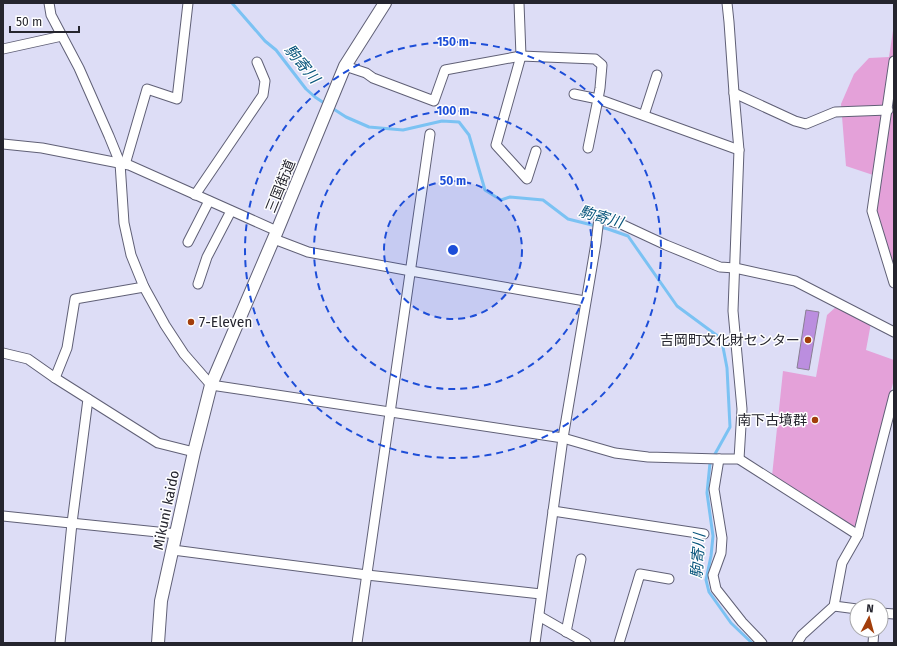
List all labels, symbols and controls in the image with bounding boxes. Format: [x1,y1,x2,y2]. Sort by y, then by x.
scale bar [10,8,79,34]
text: 50 m [16,15,42,29]
text: 150 m [437,35,469,49]
water label: 駒寄川 [281,41,325,89]
text: 100 m [437,104,469,118]
street label: 三国街道 [262,157,299,215]
text: 50 m [440,174,466,188]
water label: 駒寄川 [577,202,627,232]
centre of rings [446,243,460,257]
place label: 7-Eleven [199,314,253,331]
marker: 7-Eleven [186,317,196,327]
place label: 吉岡町文化財センター [660,332,800,349]
marker: 吉岡町文化財センター [803,335,813,345]
place label: 南下古墳群 [737,412,807,429]
marker: 南下古墳群 [810,415,820,425]
street label: Mikuni kaido [150,469,183,551]
water label: 駒寄川 [687,531,709,579]
north arrow [849,598,889,638]
text: N [866,602,874,615]

